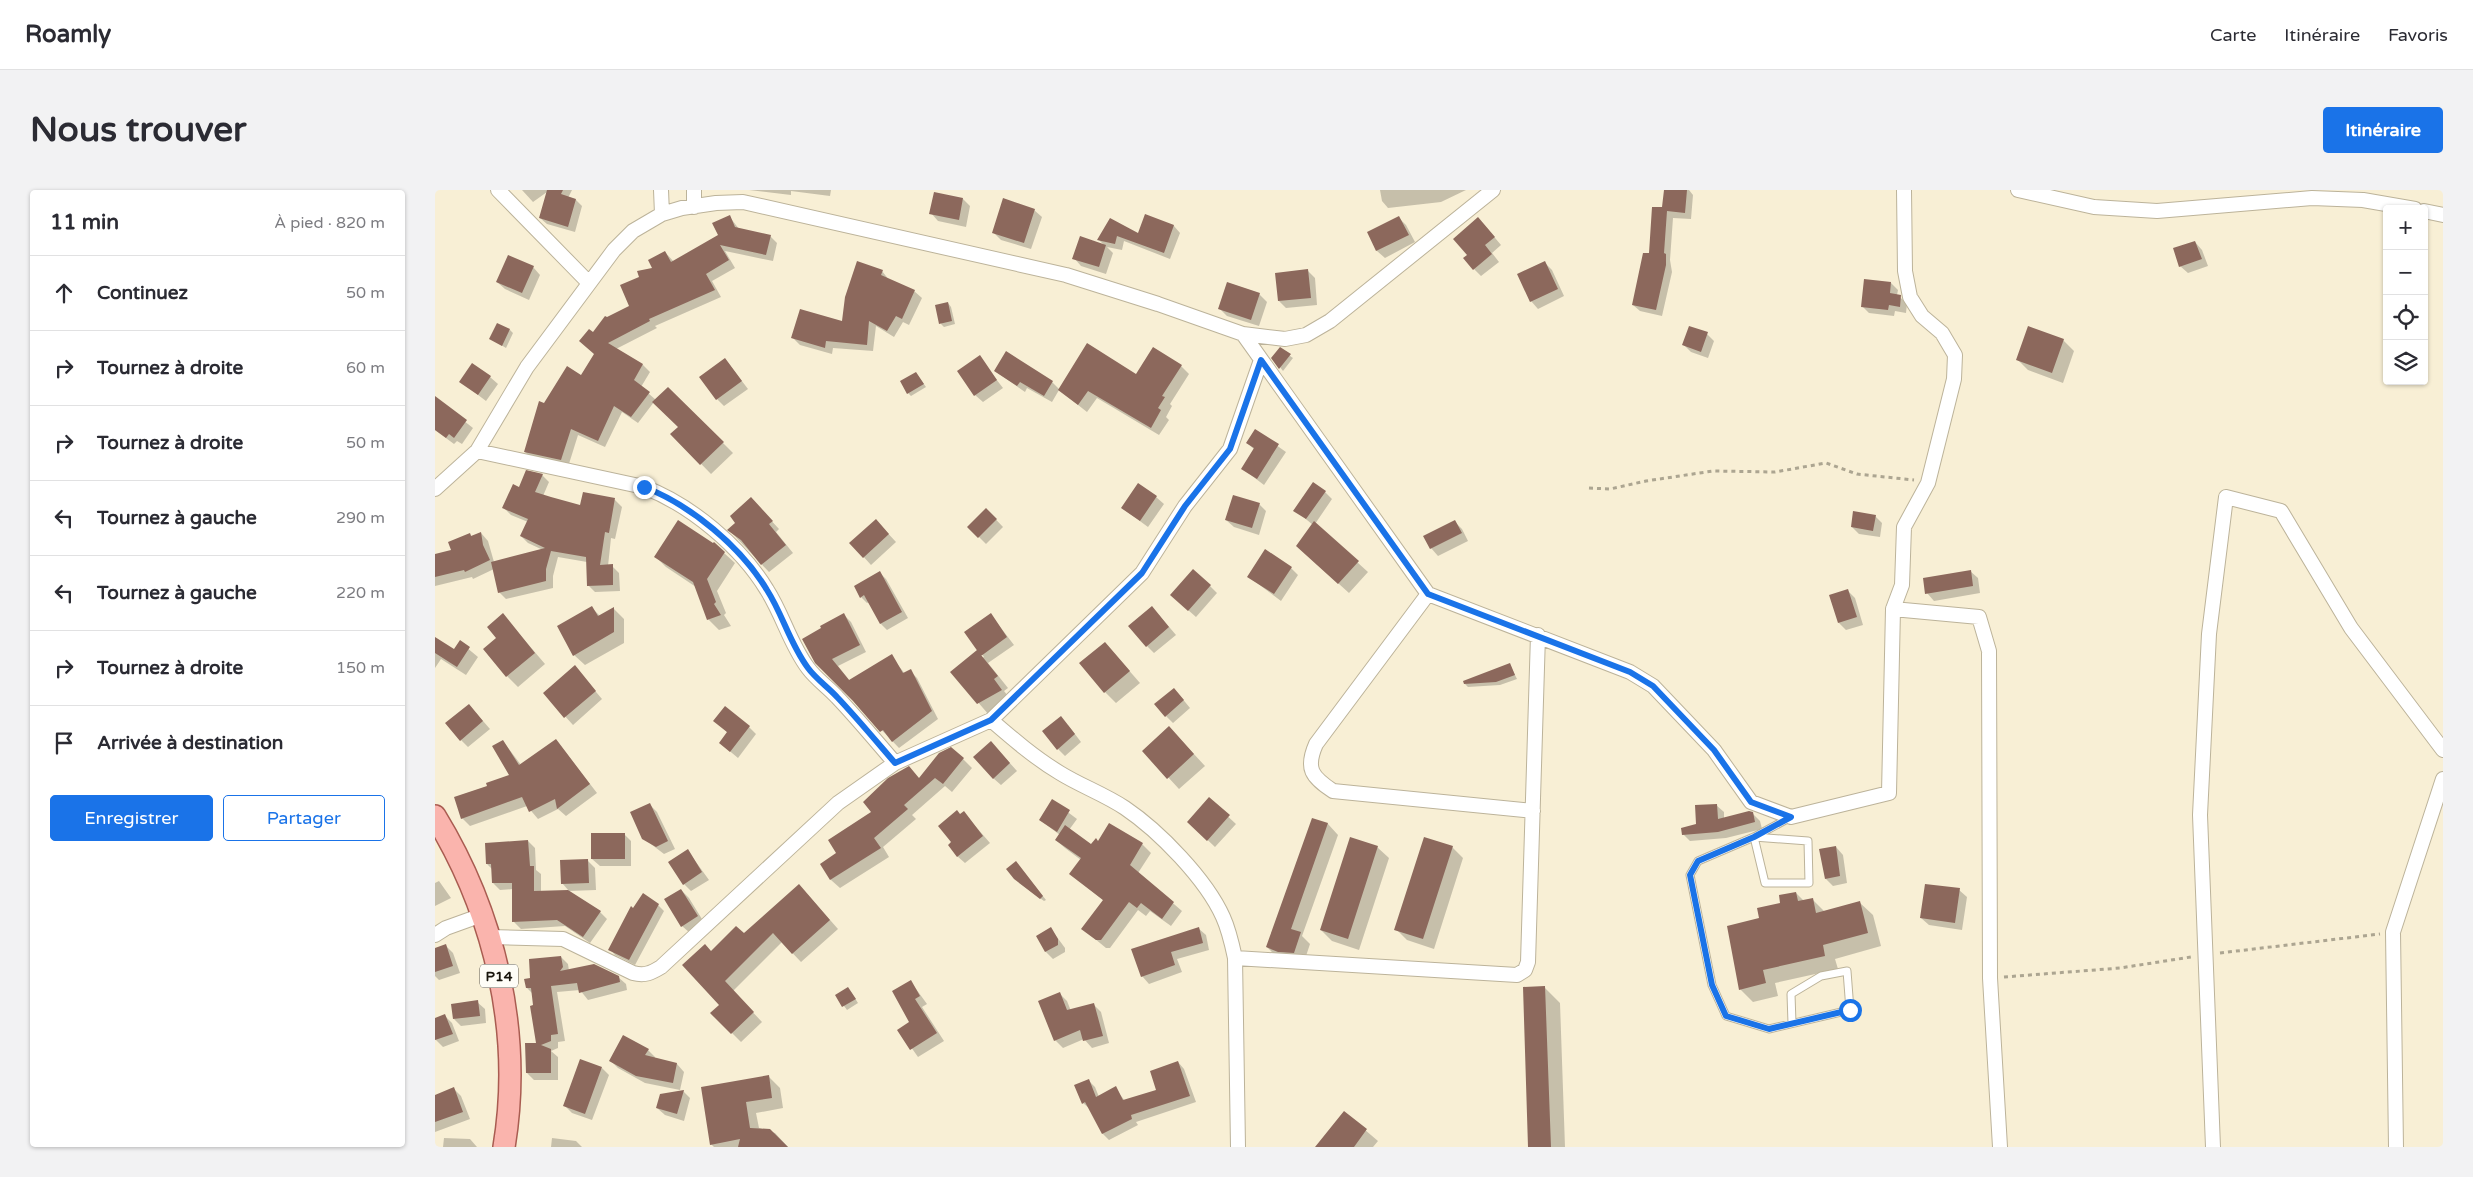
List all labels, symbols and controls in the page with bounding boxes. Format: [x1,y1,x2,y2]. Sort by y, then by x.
text: Roamly [25,20,111,49]
text: Carte [2210,24,2256,46]
text: Itinéraire [2284,24,2360,46]
text: Favoris [2388,24,2448,46]
button: Itinéraire [2323,107,2443,153]
text: Nous trouver [30,109,246,151]
map controls [2383,205,2428,385]
button: + [2383,205,2428,250]
text: 11 min [50,210,119,235]
text: À pied · 820 m [274,213,385,233]
button: − [2383,250,2428,295]
icon: ahead [50,279,78,307]
text: Continuez [97,282,188,304]
text: 50 m [346,283,385,303]
button: locate [2383,295,2428,340]
button: layers [2383,340,2428,385]
icon: right [50,354,78,382]
text: Tournez à droite [97,357,243,379]
text: 60 m [346,358,385,378]
icon: right [50,429,78,457]
text: Tournez à droite [97,432,243,454]
text: 50 m [346,433,385,453]
route end [633,476,656,499]
icon: left [50,504,78,532]
text: Tournez à gauche [97,507,257,529]
text: 290 m [336,508,385,528]
icon: left [50,579,78,607]
text: Tournez à gauche [97,582,257,604]
text: 220 m [336,583,385,603]
icon: right [50,654,78,682]
text: Tournez à droite [97,657,243,679]
text: 150 m [336,658,385,678]
icon: arrive [50,729,78,757]
text: Arrivée à destination [97,732,283,754]
button: Enregistrer [50,795,213,841]
button: Partager [223,795,385,841]
road number: P14 [480,964,518,988]
route start [1839,999,1862,1022]

